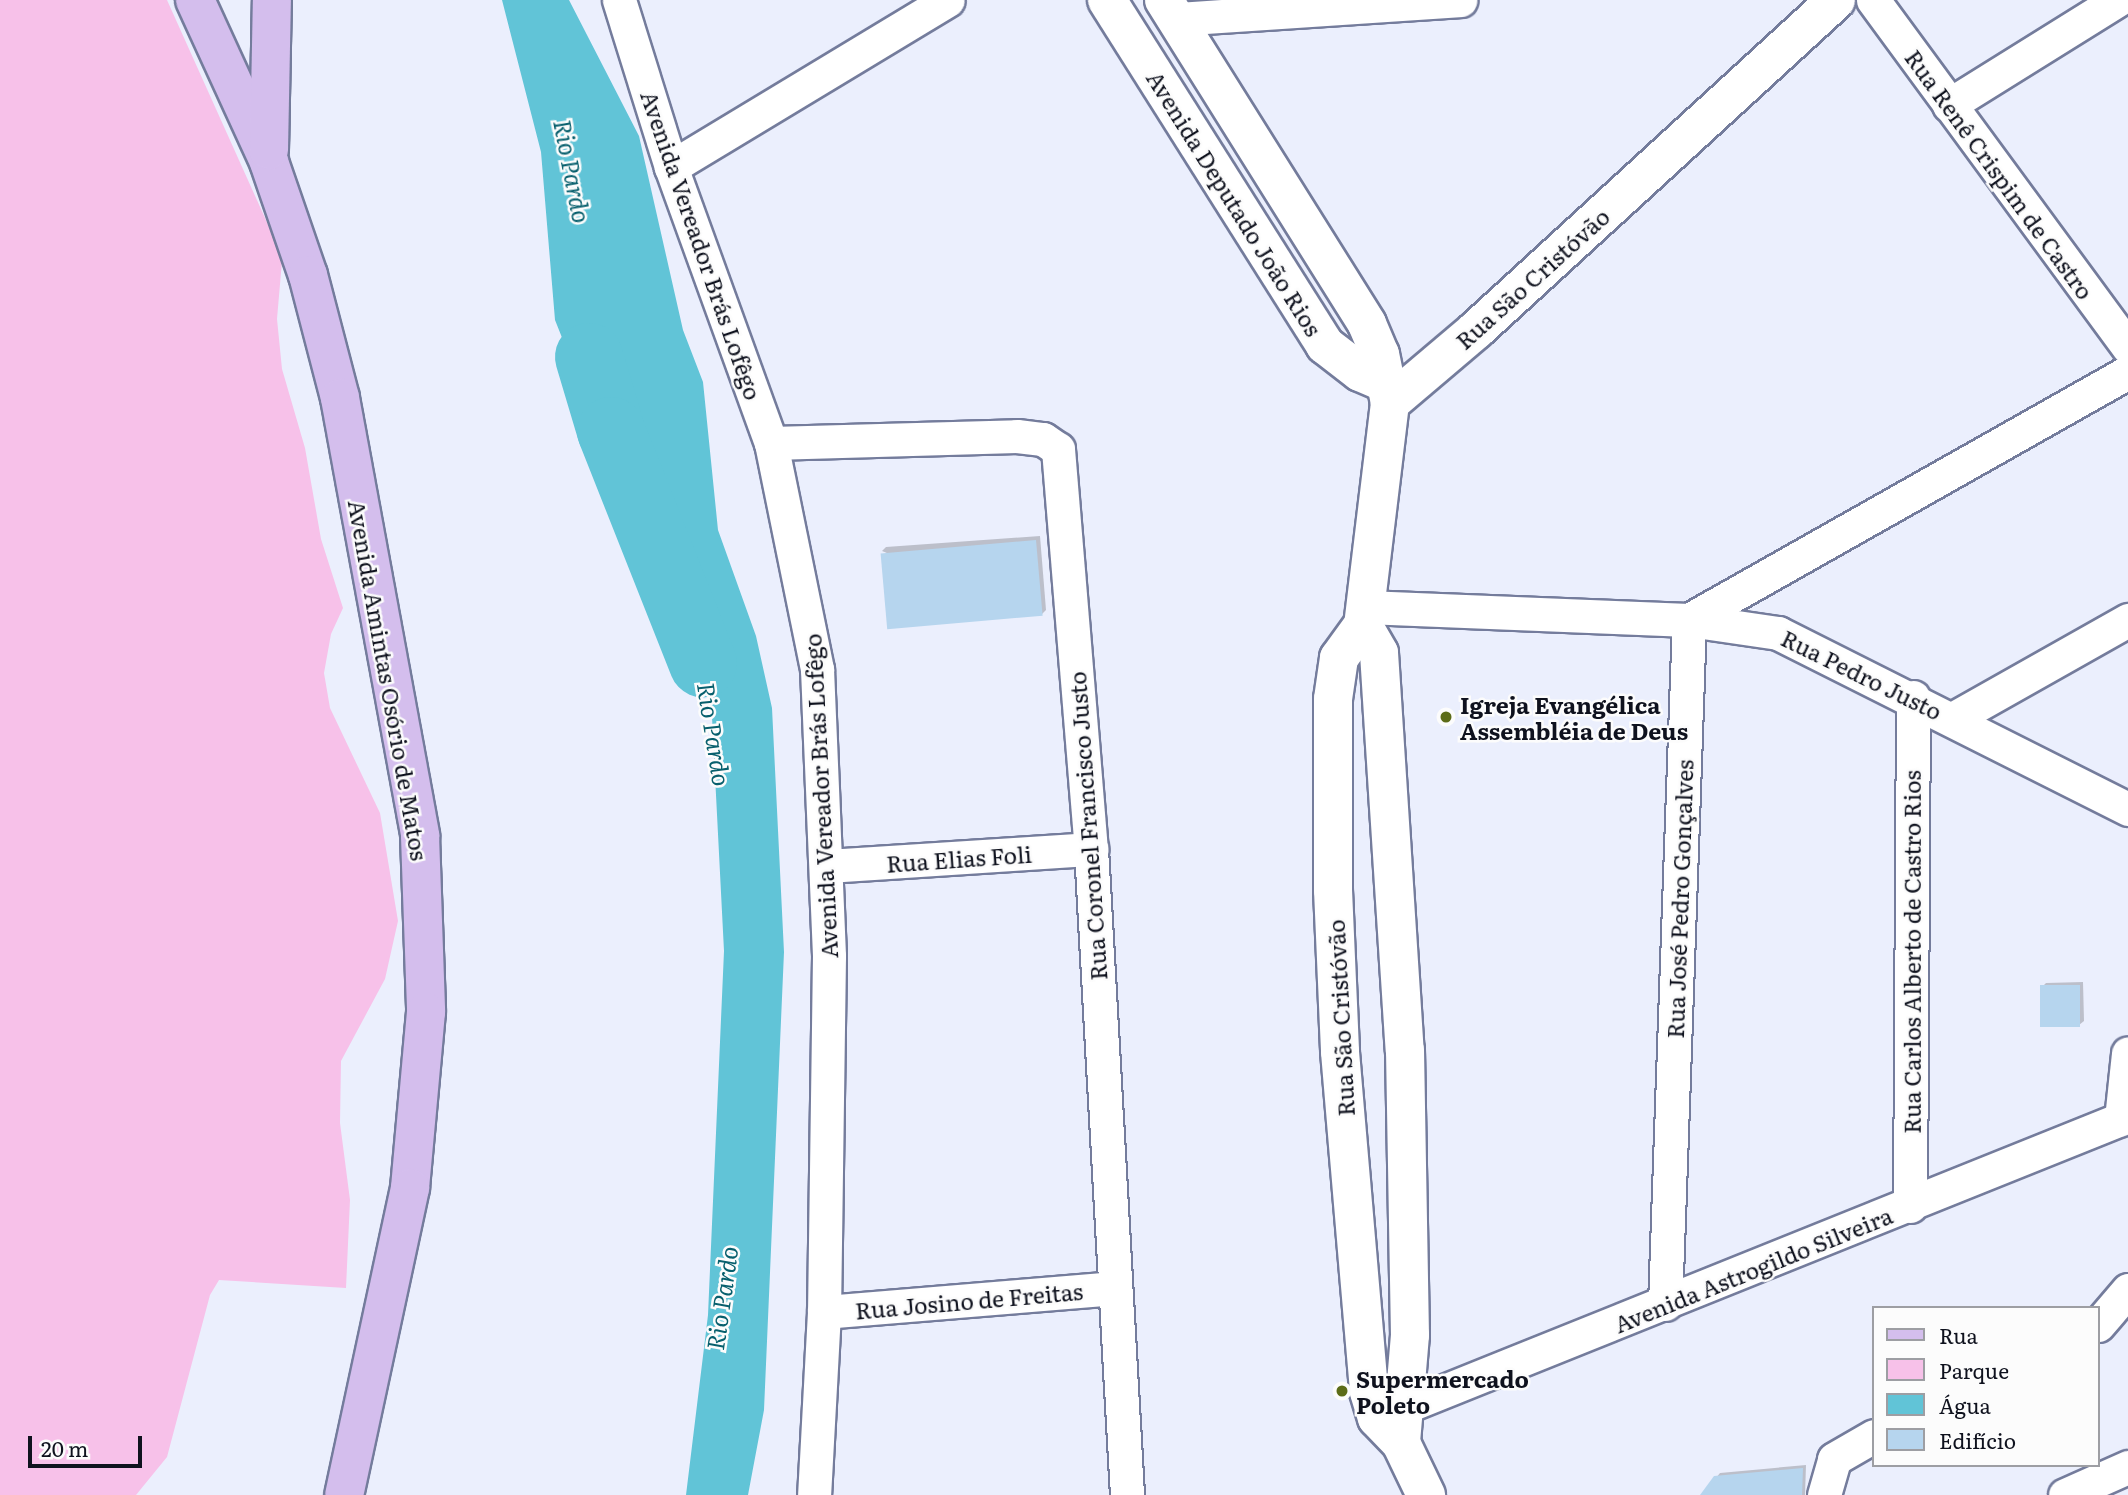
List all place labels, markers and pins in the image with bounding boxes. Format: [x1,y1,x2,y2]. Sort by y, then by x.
place label: Igreja Evangélica Assembléia de Deus [1460,690,1688,744]
marker: Igreja Evangélica Assembléia de Deus [1438,709,1454,725]
place label: Supermercado Poleto [1356,1364,1529,1418]
marker: Supermercado Poleto [1334,1383,1350,1399]

